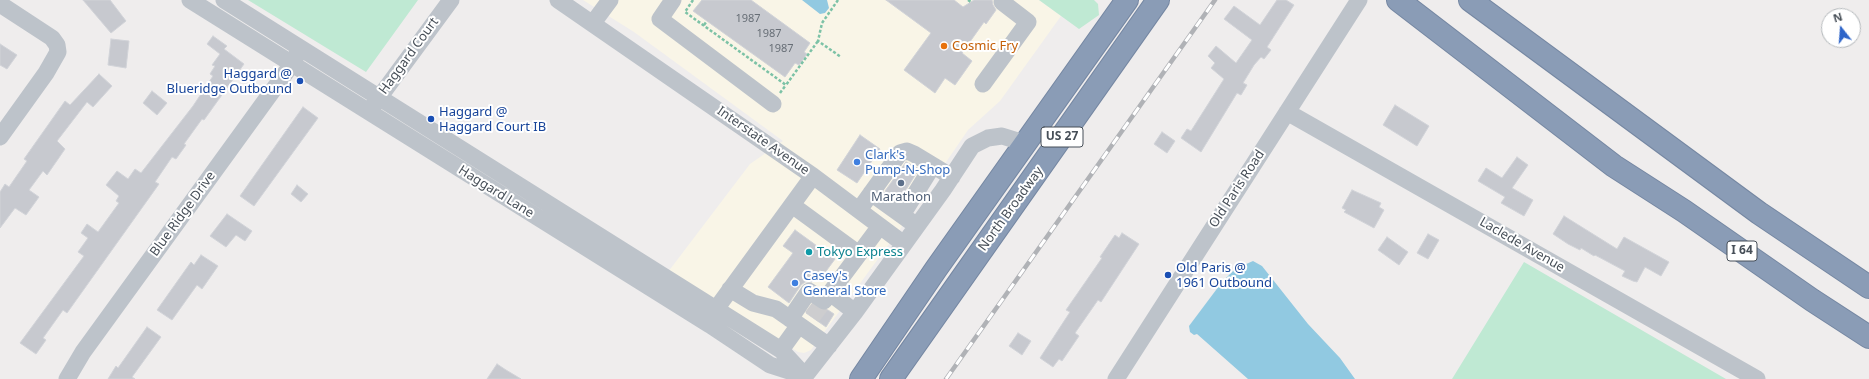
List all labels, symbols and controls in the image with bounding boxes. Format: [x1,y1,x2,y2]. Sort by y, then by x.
north arrow [1821,8,1861,48]
text: N [1831,9,1844,25]
house number: 1987 [735,12,761,26]
street label: Haggard Court [376,15,442,97]
house number: 1987 [756,27,782,41]
place label: Cosmic Fry [952,38,1018,54]
marker: Cosmic Fry [939,41,949,51]
house number: 1987 [768,42,794,56]
place label: Haggard @ Blueridge Outbound [167,66,292,97]
marker: Haggard @ Blueridge Outbound [295,76,305,86]
street label: Interstate Avenue [714,103,812,179]
place label: Haggard @ Haggard Court IB [439,104,546,135]
marker: Haggard @ Haggard Court IB [426,114,436,124]
road number: US 27 [1041,127,1083,147]
place label: Clark's Pump-N-Shop [865,147,950,178]
street label: Old Paris Road [1206,147,1268,231]
marker: Clark's Pump-N-Shop [852,157,862,167]
street label: Haggard Lane [455,163,537,221]
street label: North Broadway [975,164,1047,254]
street label: Blue Ridge Drive [147,169,219,259]
marker: Marathon [896,178,906,188]
place label: Marathon [871,189,931,205]
street label: Laclede Avenue [1477,214,1567,276]
road number: I 64 [1727,241,1757,261]
place label: Tokyo Express [817,244,903,260]
marker: Tokyo Express [804,247,814,257]
place label: Old Paris @ 1961 Outbound [1176,260,1272,291]
place label: Casey's General Store [803,268,886,299]
marker: Old Paris @ 1961 Outbound [1163,270,1173,280]
marker: Casey's General Store [790,278,800,288]

